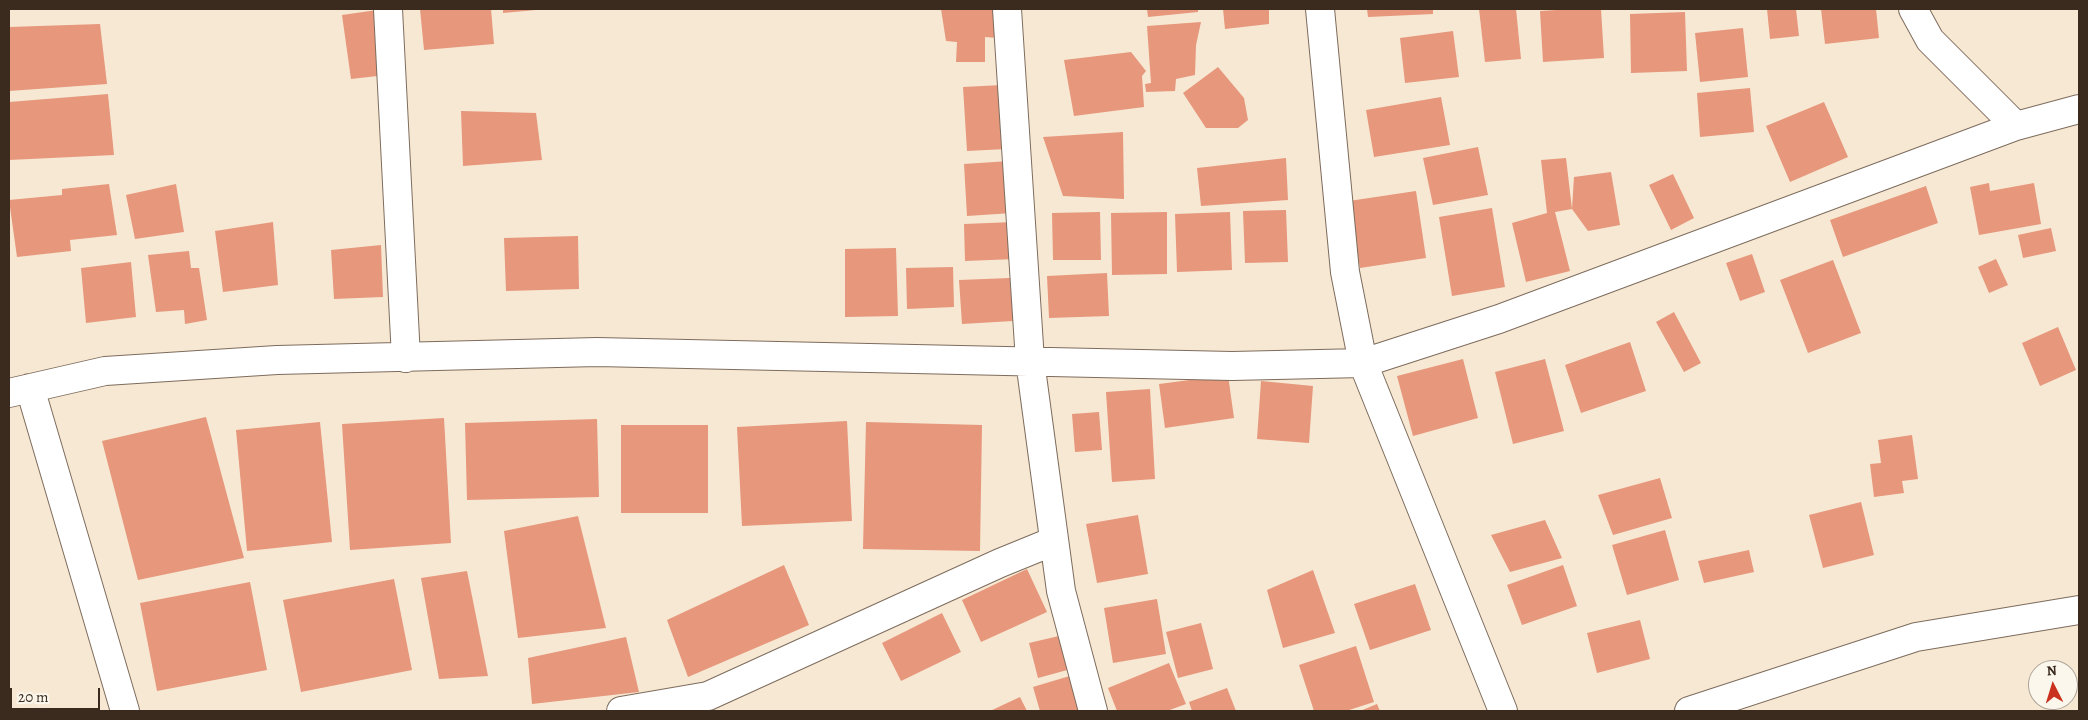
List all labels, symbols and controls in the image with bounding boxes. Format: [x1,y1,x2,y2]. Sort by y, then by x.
north arrow [2028,660,2078,710]
text: N [2046,661,2058,680]
scale bar [12,678,102,710]
text: 20 m [18,687,49,707]

